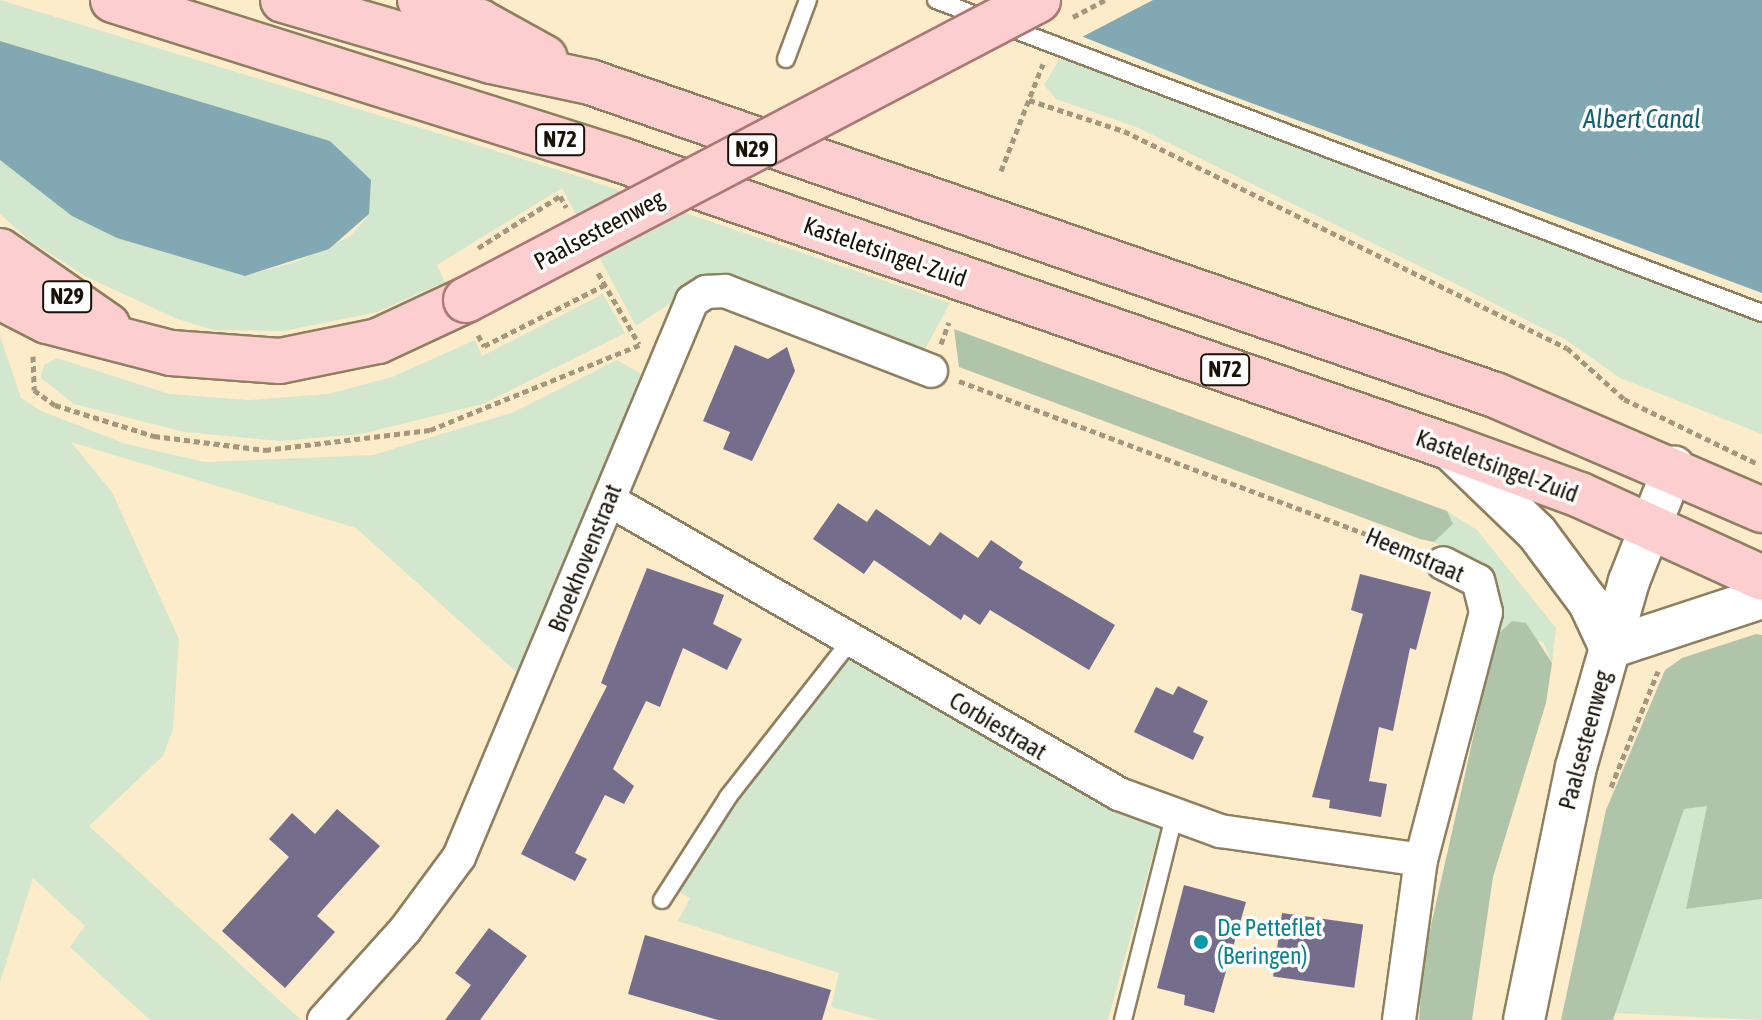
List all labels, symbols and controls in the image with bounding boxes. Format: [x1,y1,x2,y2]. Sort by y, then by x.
water label: Albert Canal [1583,104,1701,136]
road number: N72 [534,122,586,158]
road number: N29 [726,132,778,168]
street label: Paalsesteenweg [529,184,669,276]
street label: Kasteletsingel-Zuid [800,211,970,293]
road number: N29 [41,279,93,315]
road number: N72 [1199,352,1251,388]
street label: Kasteletsingel-Zuid [1412,423,1582,509]
street label: Broekhovenstraat [542,480,628,636]
street label: Heemstraat [1361,521,1469,589]
street label: Paalsesteenweg [1553,667,1617,813]
street label: Corbiestraat [944,686,1052,766]
place label: De Petteflet (Beringen) [1217,914,1322,970]
marker: De Petteflet (Beringen) [1192,933,1210,951]

